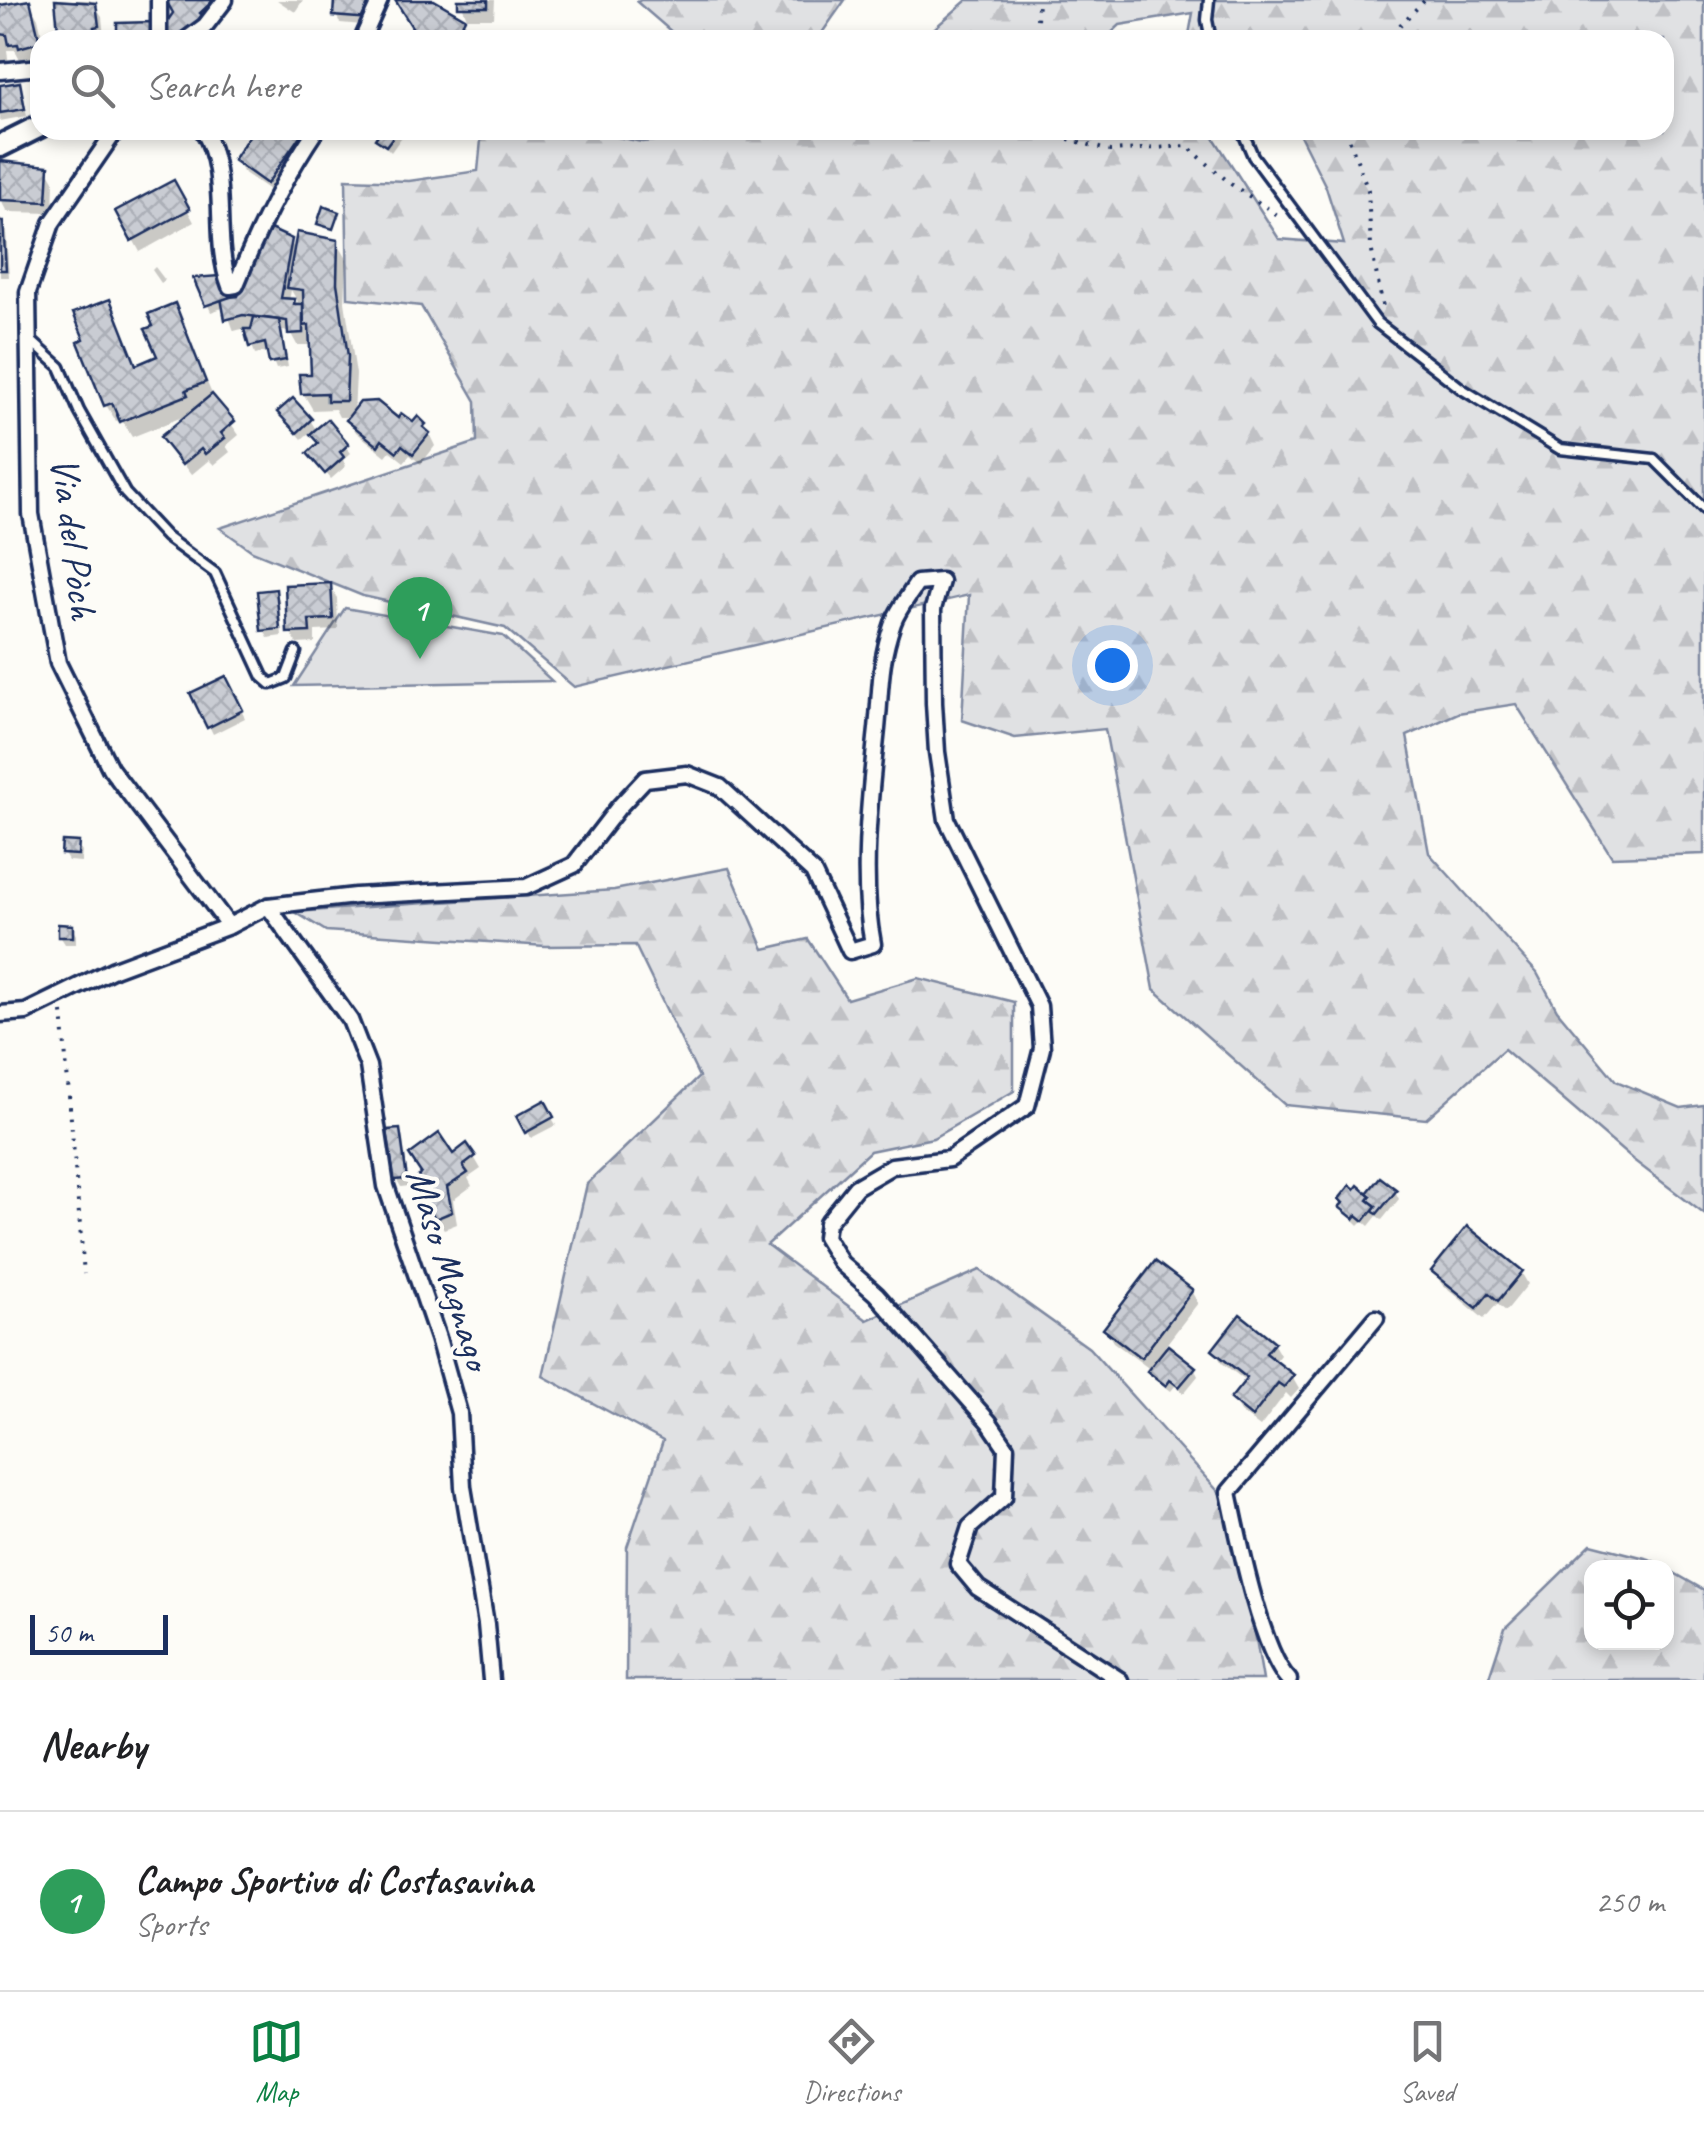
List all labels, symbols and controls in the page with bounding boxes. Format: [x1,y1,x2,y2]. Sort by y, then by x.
search box [30,30,1674,140]
icon: search [65,58,120,113]
text: Search here [145,62,300,109]
street label: Via del Pòch [39,454,109,624]
pin: 1 [388,576,452,659]
your location [1087,640,1138,691]
street label: Maso Magnago [395,1163,504,1379]
map controls [1584,1560,1674,1650]
button: locate [1584,1560,1674,1650]
scale bar [30,1610,168,1654]
text: 50 m [45,1615,93,1650]
text: Nearby [40,1719,146,1772]
text: Campo Sportivo di Costasavina [135,1857,533,1904]
text: 1 [65,1881,80,1922]
text: 250 m [1595,1881,1664,1922]
text: Sports [135,1904,207,1945]
tab: Map [249,2014,304,2109]
tab: Directions [803,2014,901,2109]
tab: Saved [1400,2014,1455,2109]

